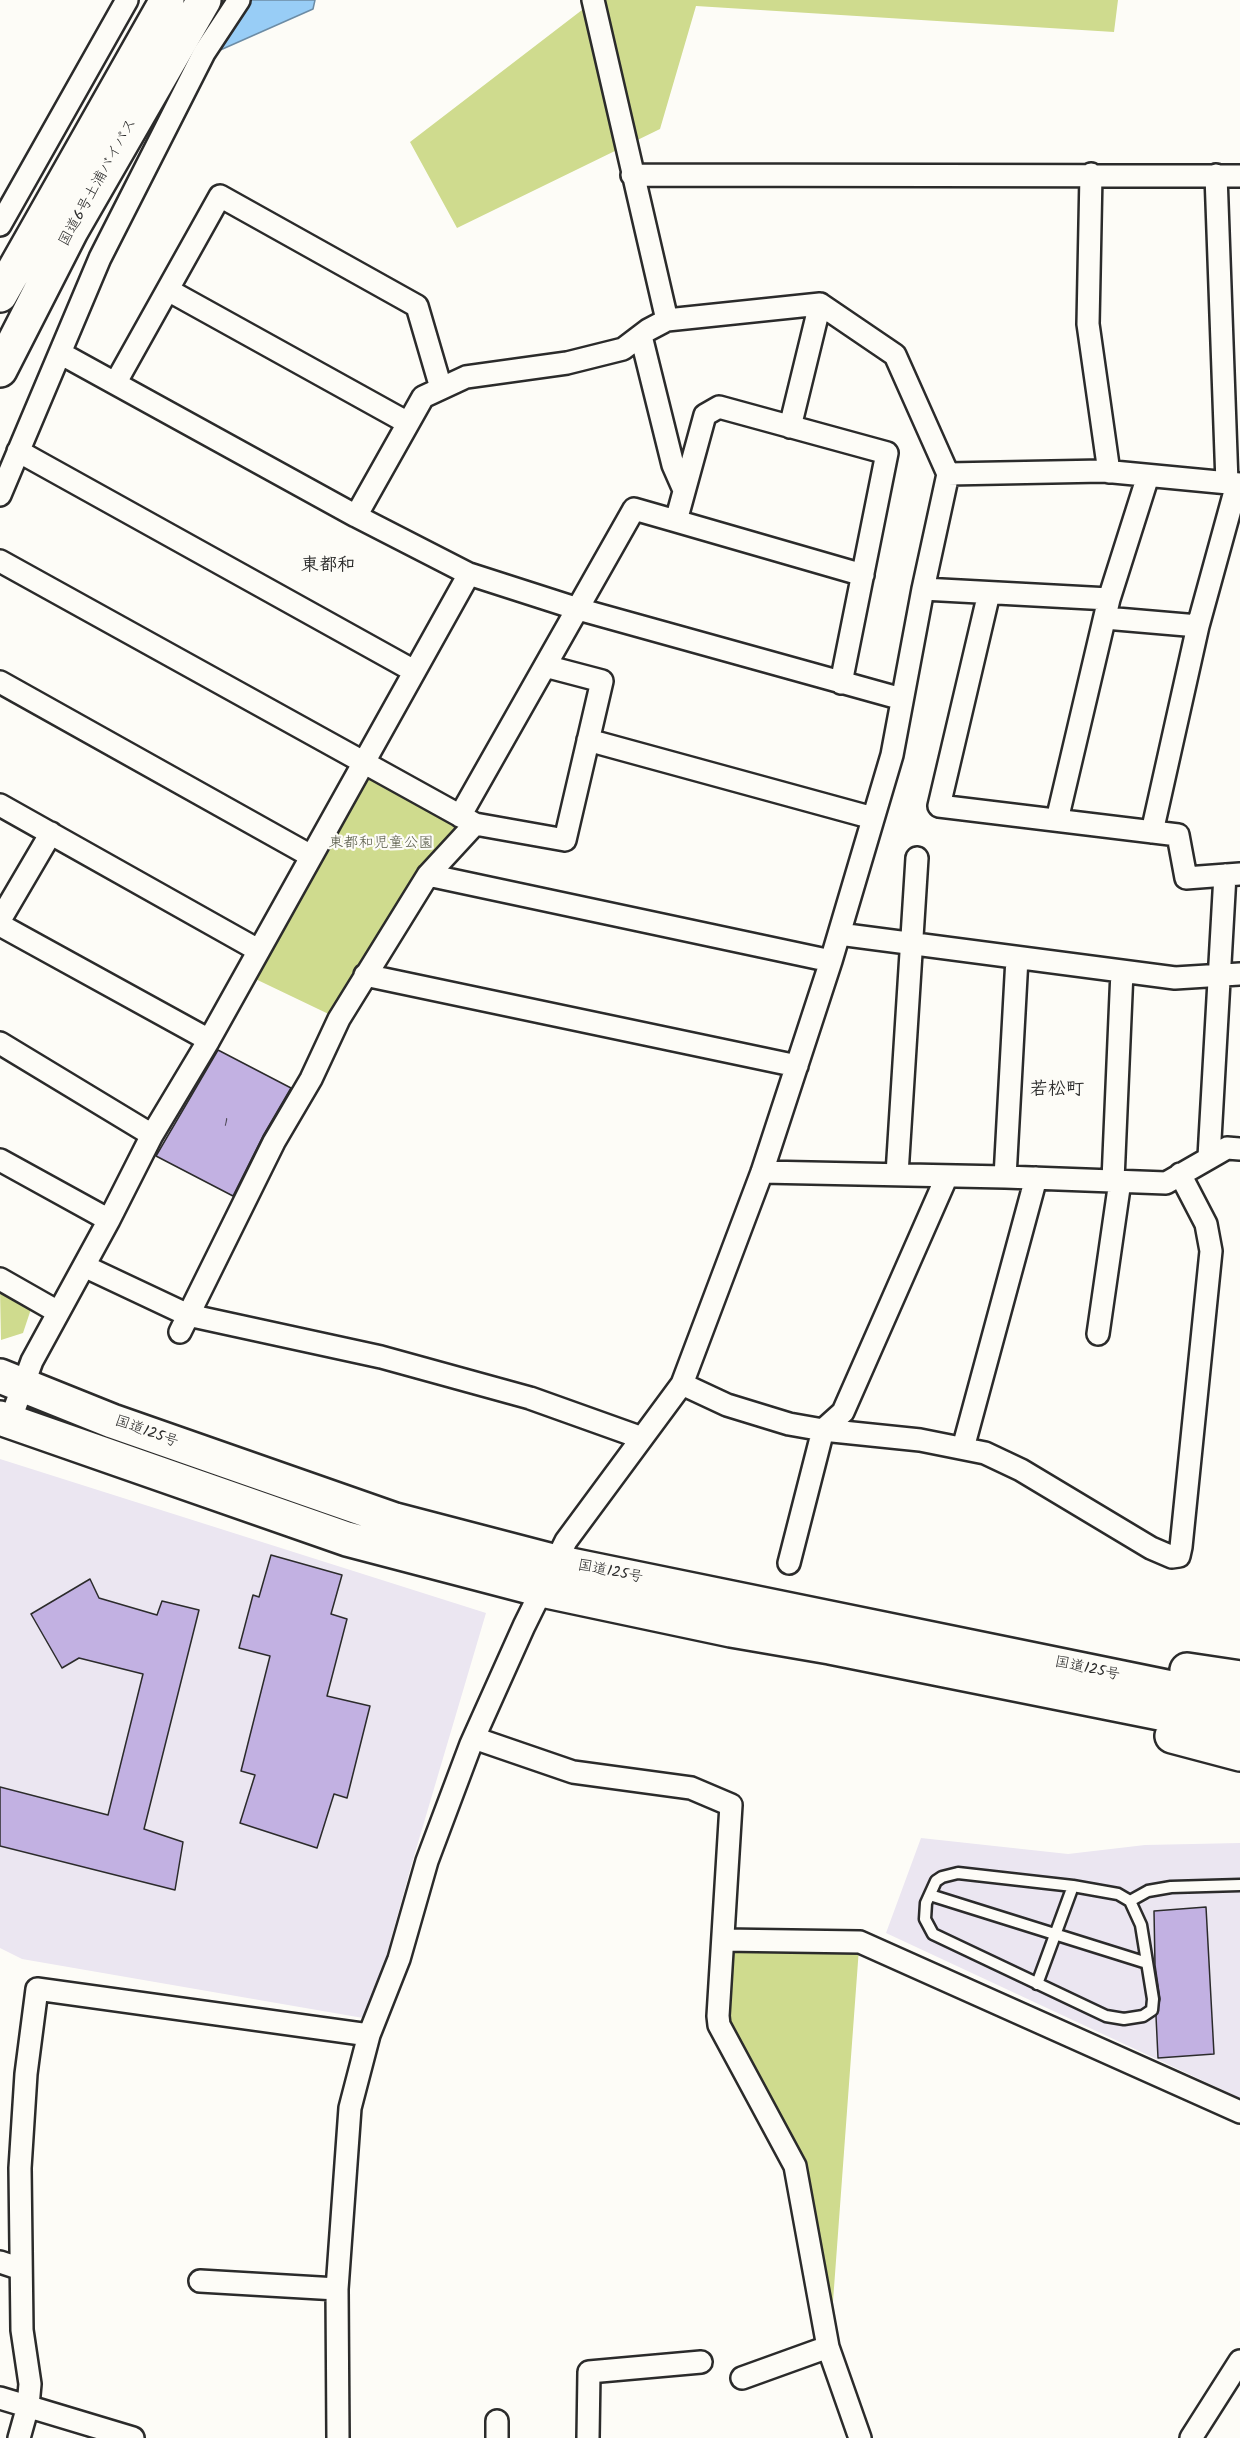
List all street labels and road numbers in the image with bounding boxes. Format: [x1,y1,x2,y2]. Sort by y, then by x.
street label: 国道6号土浦バイパス [56,116,142,250]
street label: 国道125号 [112,1413,180,1453]
street label: 国道125号 [576,1558,644,1588]
street label: 国道125号 [1053,1654,1121,1686]

